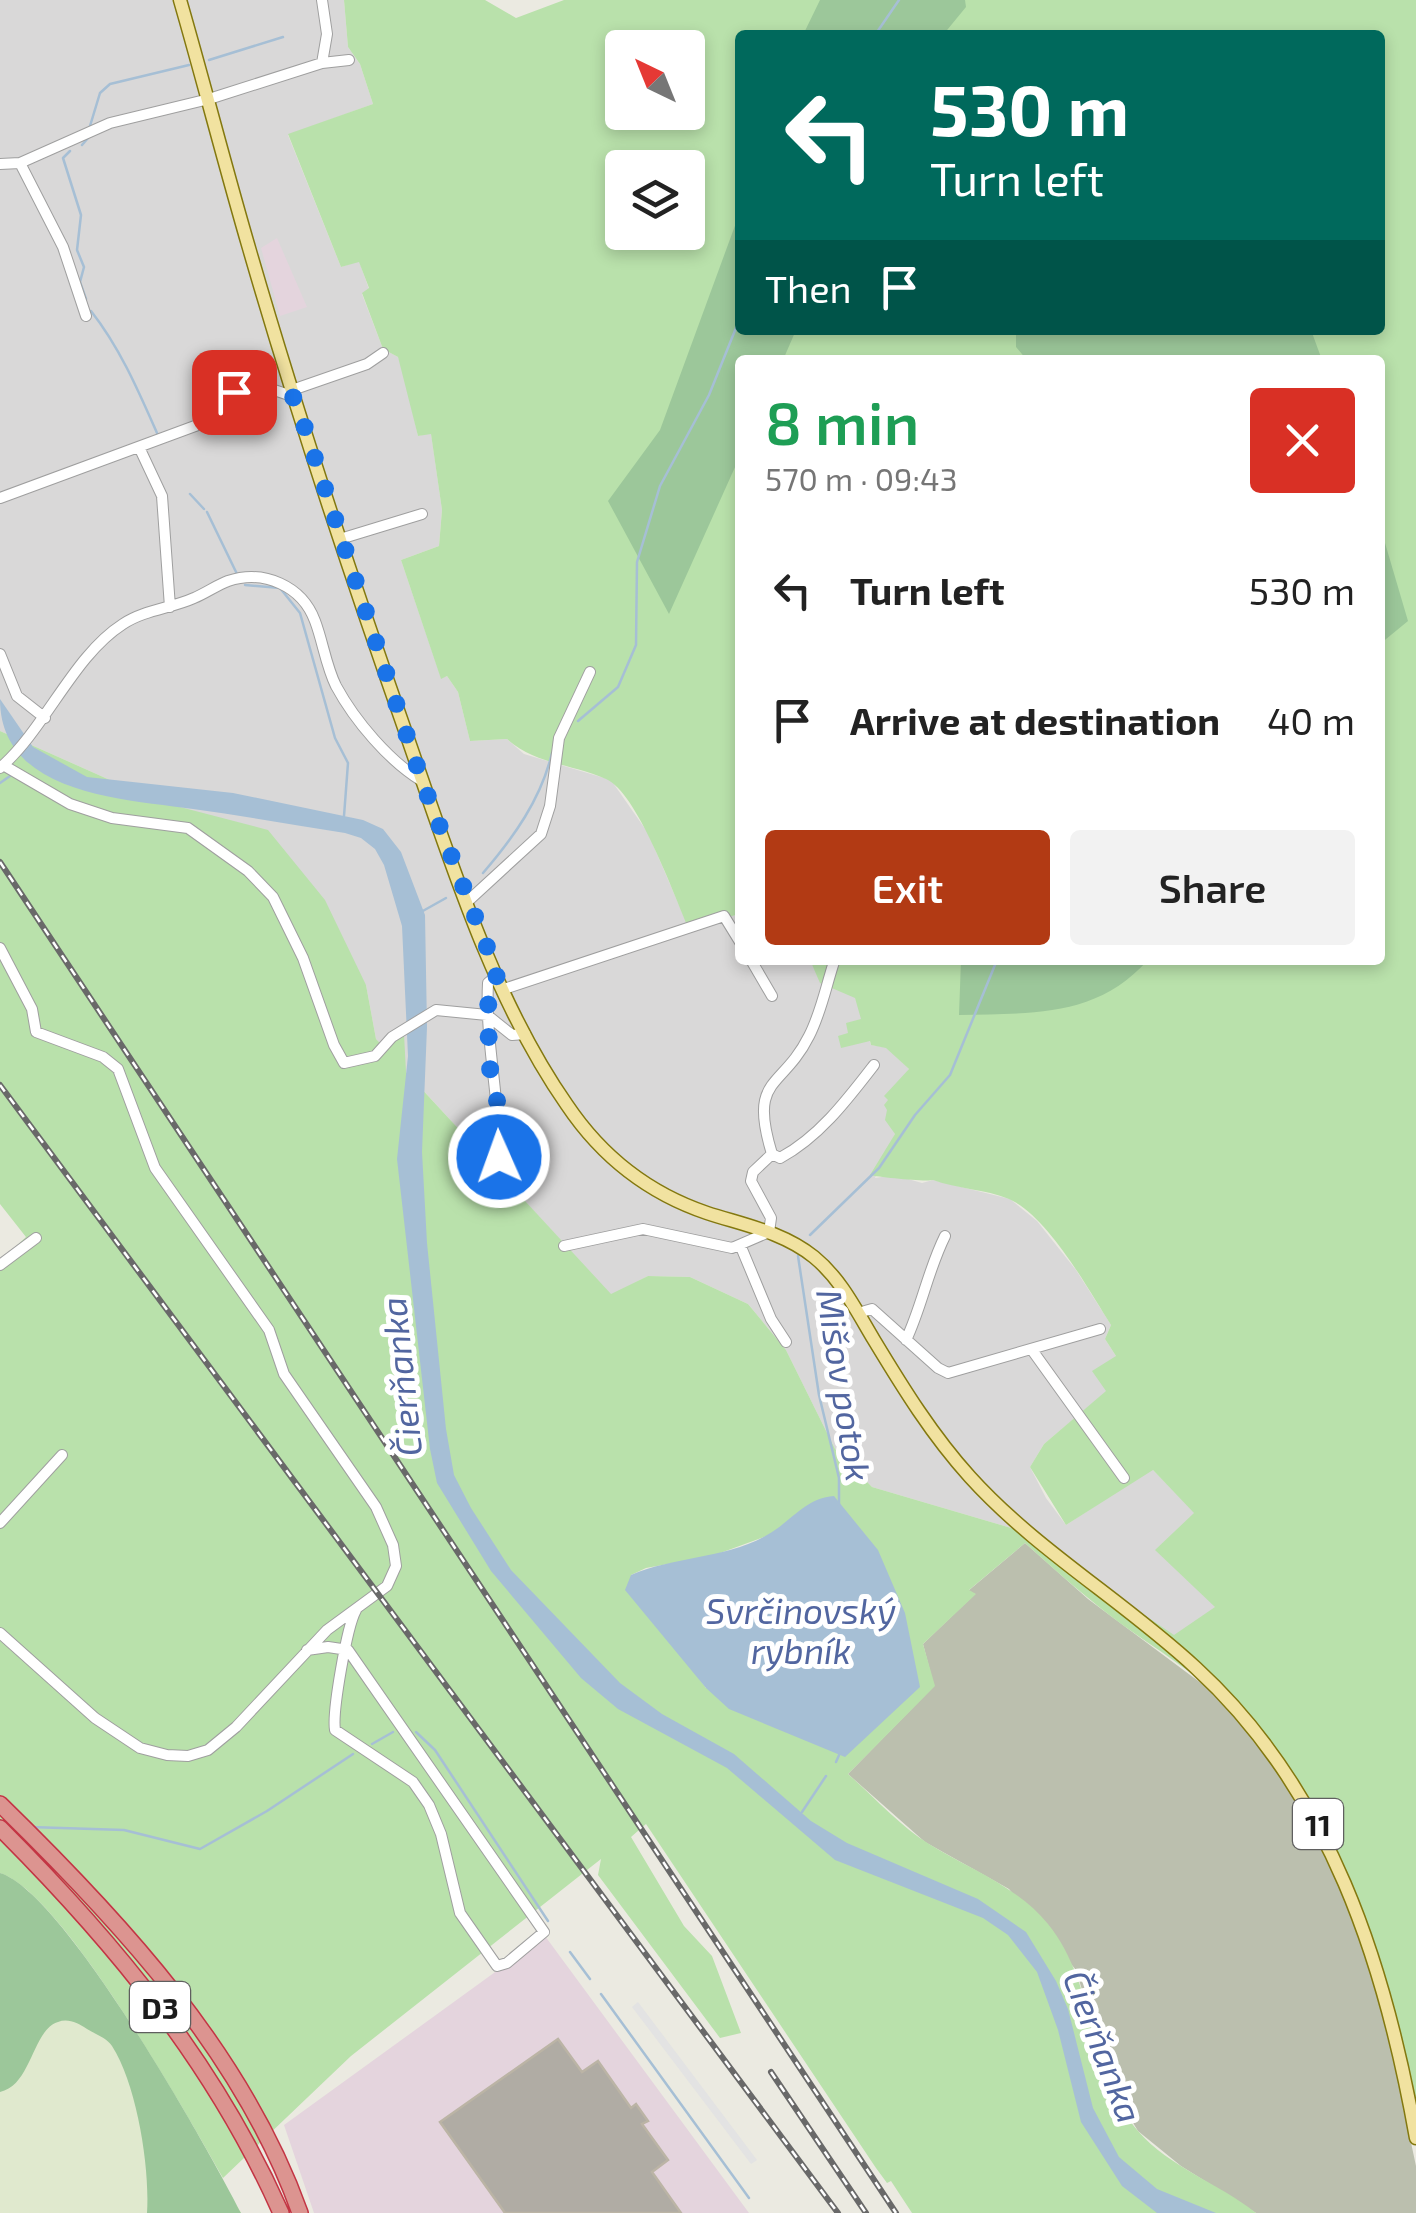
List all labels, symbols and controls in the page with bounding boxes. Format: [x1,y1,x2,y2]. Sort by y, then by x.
north arrow [605,30,705,130]
map controls [605,30,705,250]
text: 530 m [930,66,1129,150]
icon: left [765,70,895,200]
button: layers [605,150,705,250]
text: Turn left [930,151,1104,205]
icon: arrive [872,260,927,315]
text: Then [765,265,852,311]
pin [192,350,277,435]
icon: arrive [207,365,262,420]
text: 8 min [765,385,919,457]
button: close [1250,388,1355,493]
text: 570 m · 09:43 [765,459,957,497]
icon: left [765,563,820,618]
text: Turn left [850,567,1005,613]
text: 530 m [1249,567,1355,613]
icon: arrive [765,693,820,748]
text: Arrive at destination [850,697,1220,743]
text: 40 m [1267,697,1355,743]
button: Exit [765,830,1050,945]
button: Share [1070,830,1355,945]
position arrow [447,1105,551,1209]
water label: Mišov potok [809,1286,881,1484]
water label: Čierňanka [371,1295,429,1459]
water label: Svrčinovský rybník [706,1589,896,1672]
road number: 11 [1293,1799,1343,1849]
water label: Čierňanka [1056,1964,1152,2128]
road number: D3 [130,1982,190,2032]

